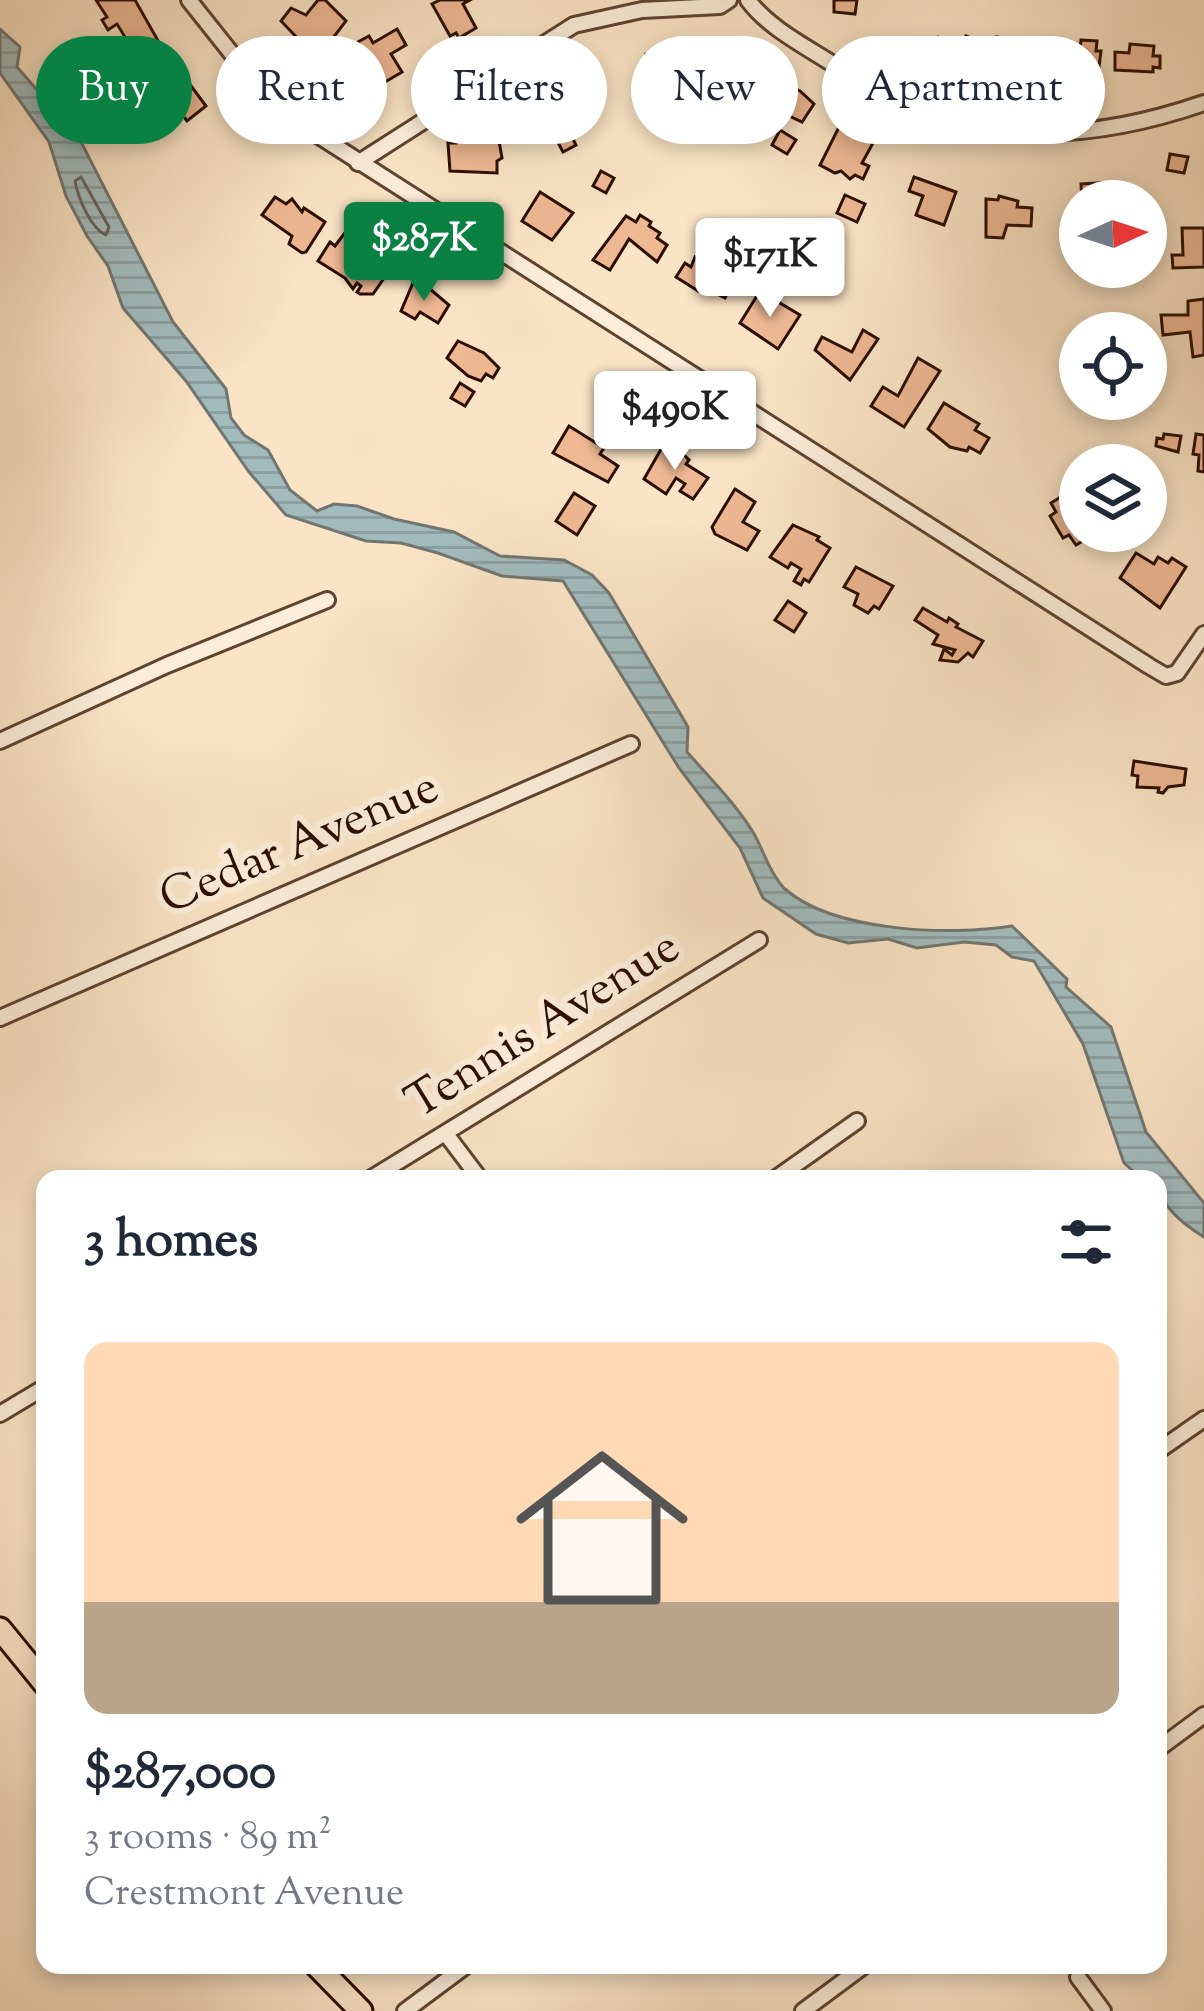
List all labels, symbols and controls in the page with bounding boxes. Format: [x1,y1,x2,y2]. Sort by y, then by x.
chip: Buy [36,36,192,144]
chip: Rent [216,36,387,144]
chip: Filters [411,36,607,144]
chip: New [631,36,798,144]
chip: Apartment [822,36,1105,144]
north arrow [1059,180,1167,288]
map controls [1059,180,1167,552]
pin: $287K [340,202,508,304]
text: $287K [371,213,477,269]
pin: $171K [686,218,854,320]
text: $171K [722,229,818,285]
button: locate [1059,312,1167,420]
pin: $490K [591,371,759,473]
text: $490K [621,382,729,438]
button: layers [1059,444,1167,552]
street label: Cedar Avenue [150,755,450,935]
street label: Tennis Avenue [394,915,694,1139]
text: 3 homes [84,1206,258,1279]
icon: filters [1053,1209,1119,1275]
icon: home [494,1420,710,1636]
text: $287,000 [84,1738,276,1811]
text: 3 rooms · 89 m² [84,1811,332,1867]
text: Crestmont Avenue [84,1867,404,1923]

